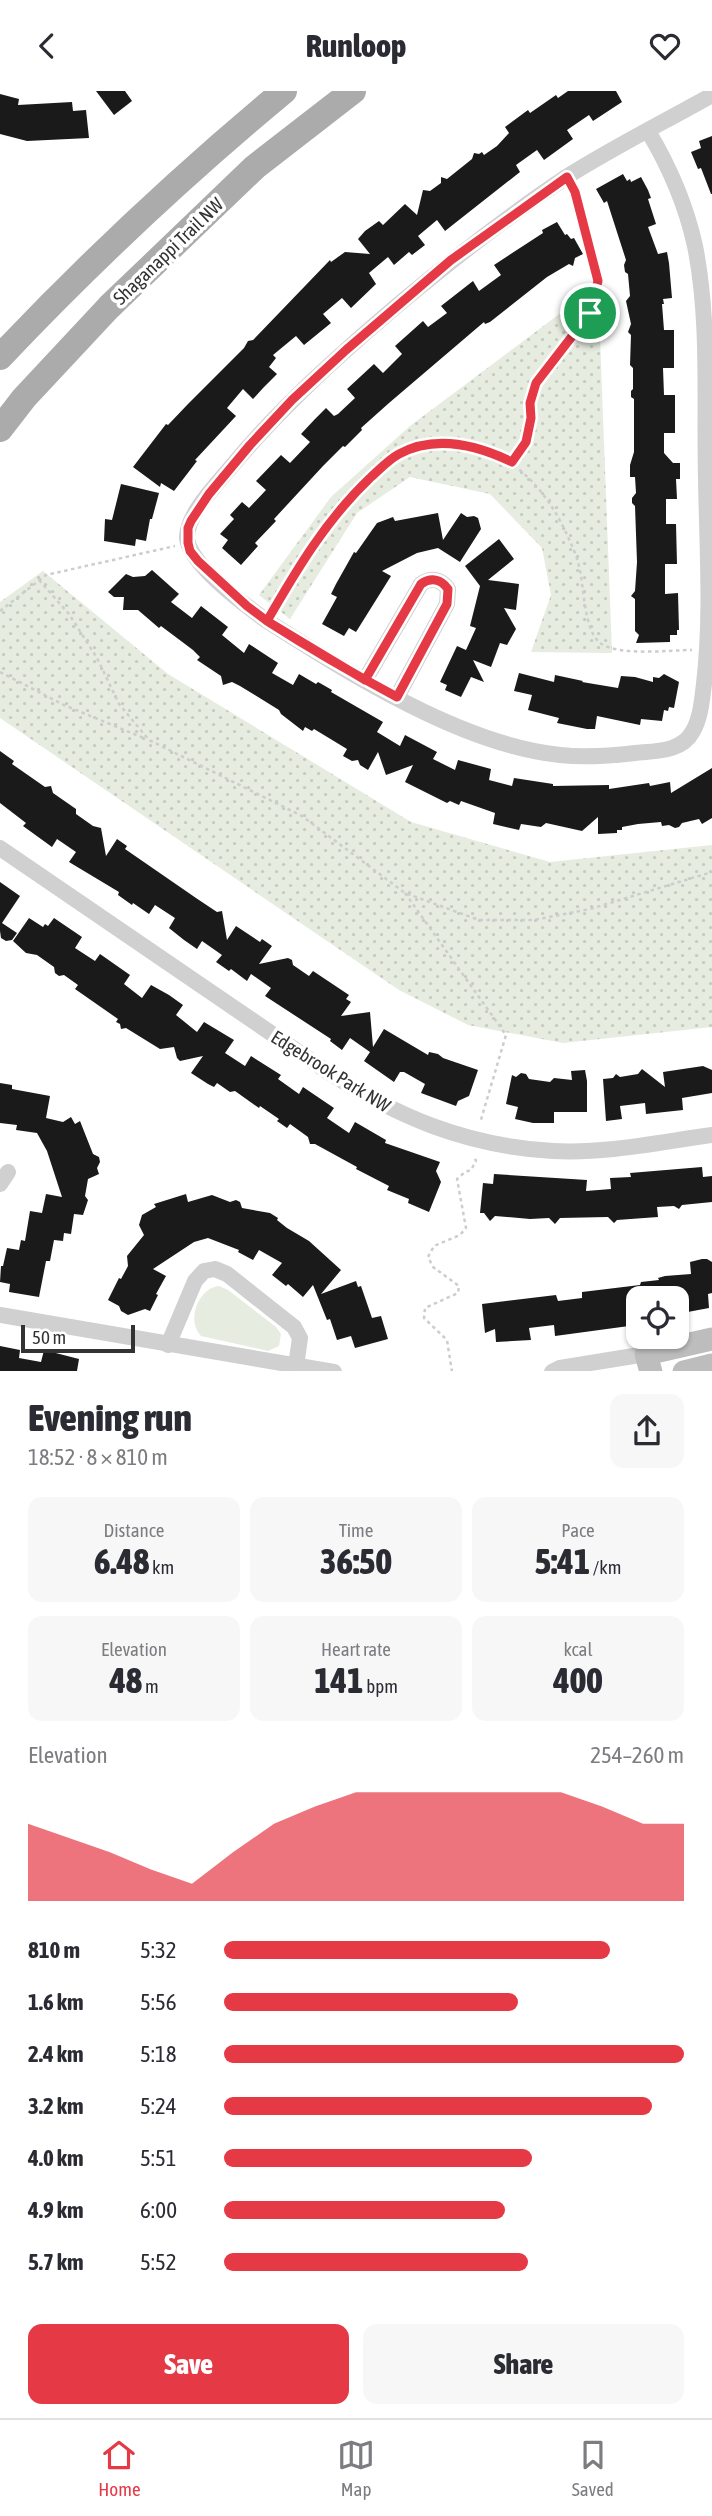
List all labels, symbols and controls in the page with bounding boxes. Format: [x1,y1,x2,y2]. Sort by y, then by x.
icon: back [28,27,66,65]
text: Runloop [306,27,406,64]
icon: heart [646,27,684,65]
street label: Shaganappi Trail NW [109,193,228,309]
pin [560,283,620,343]
icon: arrive [571,294,609,332]
street label: Edgebrook Park NW [267,1026,395,1117]
map controls [626,1286,689,1349]
button: locate [626,1286,689,1349]
scale bar [21,1323,135,1354]
text: 50 m [32,1326,66,1348]
button: share [610,1394,684,1468]
text: Evening run [28,1396,192,1439]
text: 18:52 · 8 × 810 m [28,1444,168,1470]
text: Distance [104,1519,164,1541]
text: Time [339,1519,373,1541]
text: Pace [561,1519,595,1541]
text: 6.48 [94,1541,149,1581]
text: 36:50 [320,1541,392,1581]
text: 5:41 [535,1541,590,1581]
text: km [149,1556,174,1578]
text: /km [590,1556,621,1578]
text: Elevation [101,1638,167,1660]
text: Heart rate [321,1638,391,1660]
text: kcal [564,1638,592,1660]
text: 48 [109,1660,142,1700]
text: 141 [314,1660,364,1700]
text: 400 [553,1660,603,1700]
text: m [142,1675,159,1697]
text: bpm [364,1675,398,1697]
text: Elevation [28,1742,108,1768]
text: 254–260 m [590,1742,684,1768]
text: 810 m [28,1937,80,1963]
text: 5:32 [140,1937,177,1963]
text: 1.6 km [28,1989,84,2015]
text: 5:56 [140,1989,177,2015]
text: 2.4 km [28,2041,84,2067]
text: 5:18 [140,2041,177,2067]
text: 3.2 km [28,2093,84,2119]
text: 5:24 [140,2093,177,2119]
text: 4.0 km [28,2145,84,2171]
text: 5:51 [140,2145,177,2171]
text: 4.9 km [28,2197,84,2223]
text: 6:00 [140,2197,177,2223]
text: 5.7 km [28,2249,84,2275]
text: 5:52 [140,2249,177,2275]
button: Save [28,2324,349,2404]
button: Share [363,2324,684,2404]
tab: Home [98,2436,141,2500]
tab: Map [337,2436,375,2500]
tab: Saved [572,2436,614,2500]

